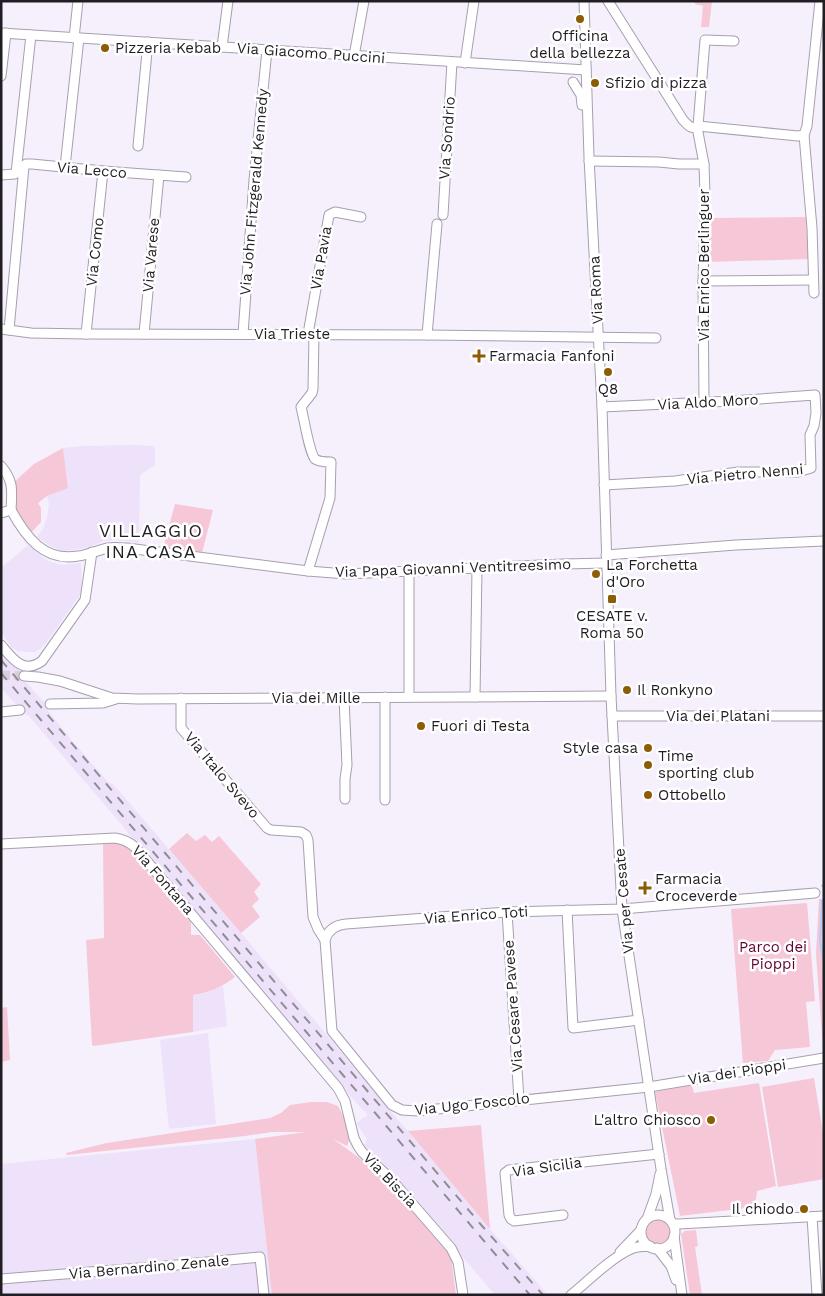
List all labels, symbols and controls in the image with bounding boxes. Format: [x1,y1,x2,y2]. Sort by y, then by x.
marker: Officina della bellezza [574,13,586,25]
place label: Officina della bellezza [530,27,631,62]
place label: Pizzeria Kebab [115,39,221,57]
street label: Via Giacomo Puccini [236,39,386,67]
marker: Pizzeria Kebab [99,42,111,54]
place label: Sfizio di pizza [605,74,708,92]
marker: Sfizio di pizza [589,77,601,89]
street label: Via John Fitzgerald Kennedy [236,88,272,296]
street label: Via Sondrio [435,96,459,180]
street label: Via Lecco [56,158,128,182]
street label: Via Enrico Berlinguer [695,189,713,341]
street label: Via Como [82,216,108,288]
street label: Via Varese [139,217,163,293]
street label: Via Pavia [307,224,336,291]
street label: Via Roma [585,255,607,325]
street label: Via Trieste [254,325,330,343]
place label: Farmacia Fanfoni [489,347,614,365]
marker: Farmacia Fanfoni [473,350,485,362]
marker: Q8 [602,366,614,378]
place label: Q8 [598,380,618,398]
street label: Via Aldo Moro [657,390,759,414]
street label: Via Pietro Nenni [686,460,804,488]
district label: VILLAGGIO INA CASA [99,520,203,562]
street label: Via Papa Giovanni Ventitreesimo [335,555,571,581]
place label: La Forchetta d'Oro [606,556,698,591]
marker: La Forchetta d'Oro [590,568,602,580]
marker: CESATE v. Roma 50 [606,593,618,605]
place label: CESATE v. Roma 50 [576,607,648,642]
place label: Il Ronkyno [637,681,713,699]
marker: Il Ronkyno [621,684,633,696]
street label: Via dei Mille [272,689,360,707]
street label: Via dei Platani [666,707,770,725]
place label: Fuori di Testa [431,717,530,735]
marker: Fuori di Testa [415,720,427,732]
street label: Via Italo Svevo [181,728,263,822]
place label: Style casa [563,739,638,757]
marker: Style casa [642,742,654,754]
place label: Time sporting club [658,747,754,782]
marker: Time sporting club [642,759,654,771]
place label: Ottobello [658,786,726,804]
marker: Ottobello [642,789,654,801]
street label: Via Fontana [128,842,198,919]
street label: Via per Cesate [610,847,638,955]
place label: Farmacia Croceverde [655,870,737,905]
marker: Farmacia Croceverde [639,882,651,894]
street label: Via Enrico Toti [423,902,529,928]
park label: Parco dei Pioppi [739,938,807,973]
street label: Via Cesare Pavese [499,939,527,1073]
street label: Via dei Pioppi [687,1055,787,1089]
street label: Via Ugo Foscolo [413,1089,531,1119]
place label: L'altro Chiosco [594,1111,701,1129]
marker: L'altro Chiosco [705,1114,717,1126]
street label: Via Biscia [359,1149,421,1212]
street label: Via Sicilia [511,1153,583,1181]
place label: Il chiodo [731,1200,794,1218]
marker: Il chiodo [798,1203,810,1215]
street label: Via Bernardino Zenale [68,1251,230,1283]

